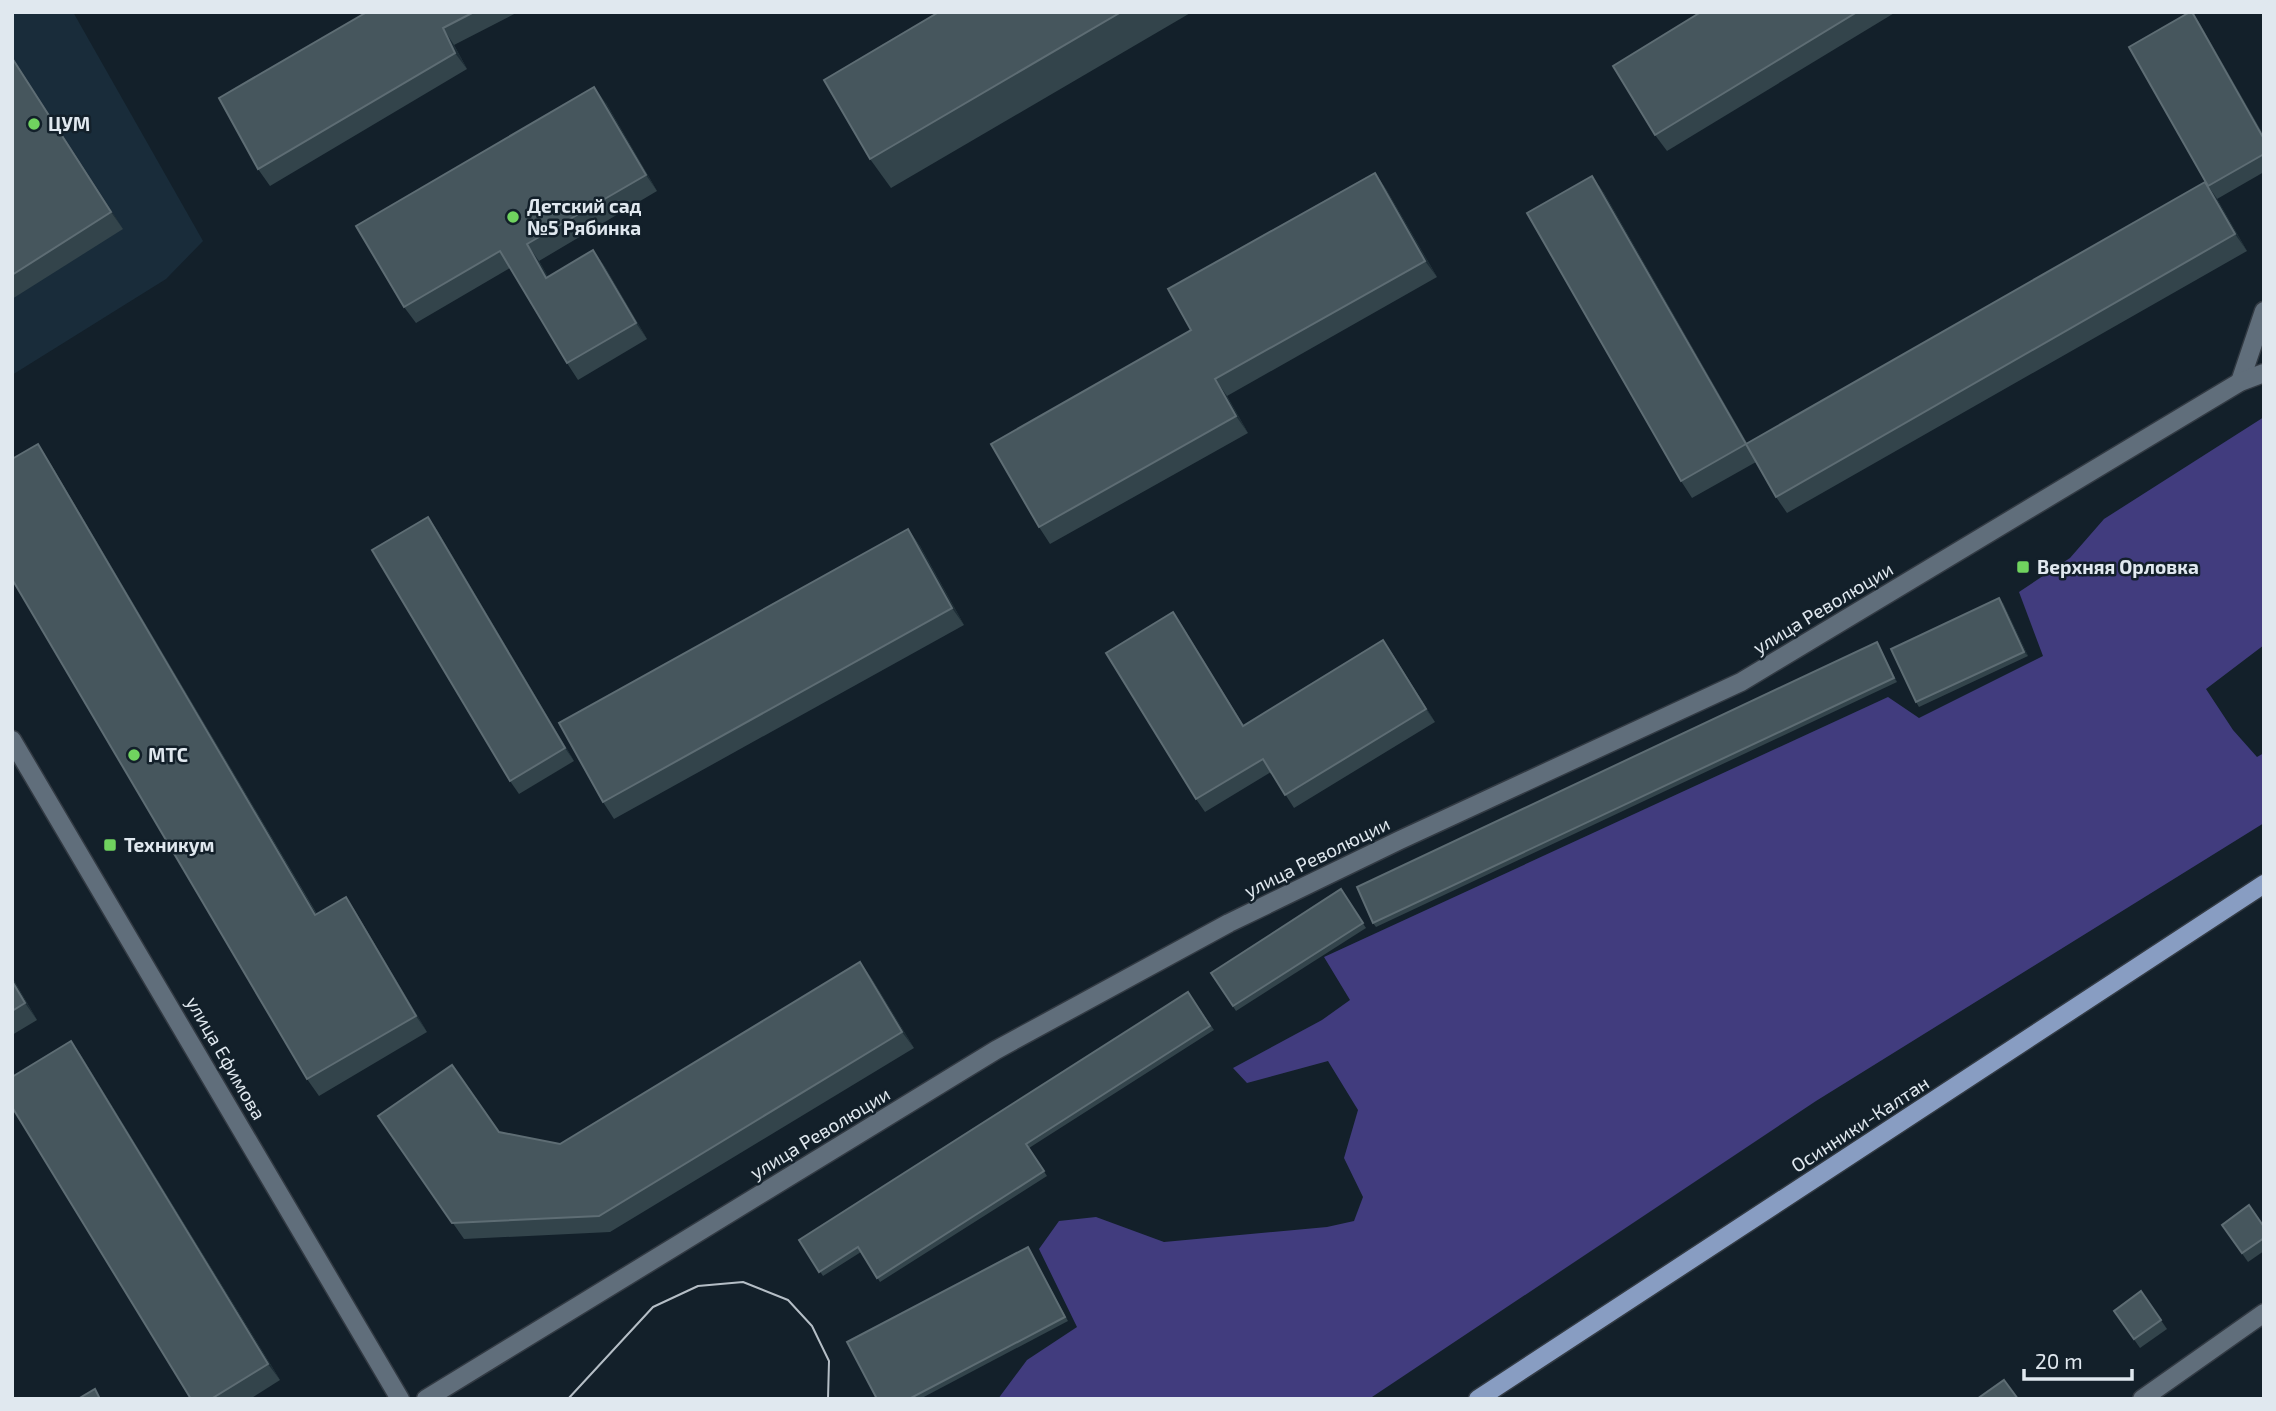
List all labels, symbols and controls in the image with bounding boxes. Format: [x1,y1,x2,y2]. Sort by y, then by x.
place label: ЦУМ [48,112,90,135]
marker: ЦУМ [26,116,42,132]
place label: Детский сад №5 Рябинка [527,194,642,239]
marker: Детский сад №5 Рябинка [505,209,521,225]
place label: Верхняя Орловка [2037,555,2199,578]
street label: улица Революции [1749,557,1897,659]
marker: Верхняя Орловка [2015,559,2031,575]
place label: МТС [148,743,188,766]
marker: МТС [126,747,142,763]
street label: улица Революции [1240,811,1394,903]
place label: Техникум [124,833,214,856]
marker: Техникум [102,837,118,853]
street label: улица Ефимова [181,992,271,1124]
street label: Осинники-Калтан [1786,1070,1933,1177]
street label: улица Революции [746,1082,894,1184]
scale bar [2024,1338,2132,1382]
text: 20 m [2035,1348,2083,1373]

